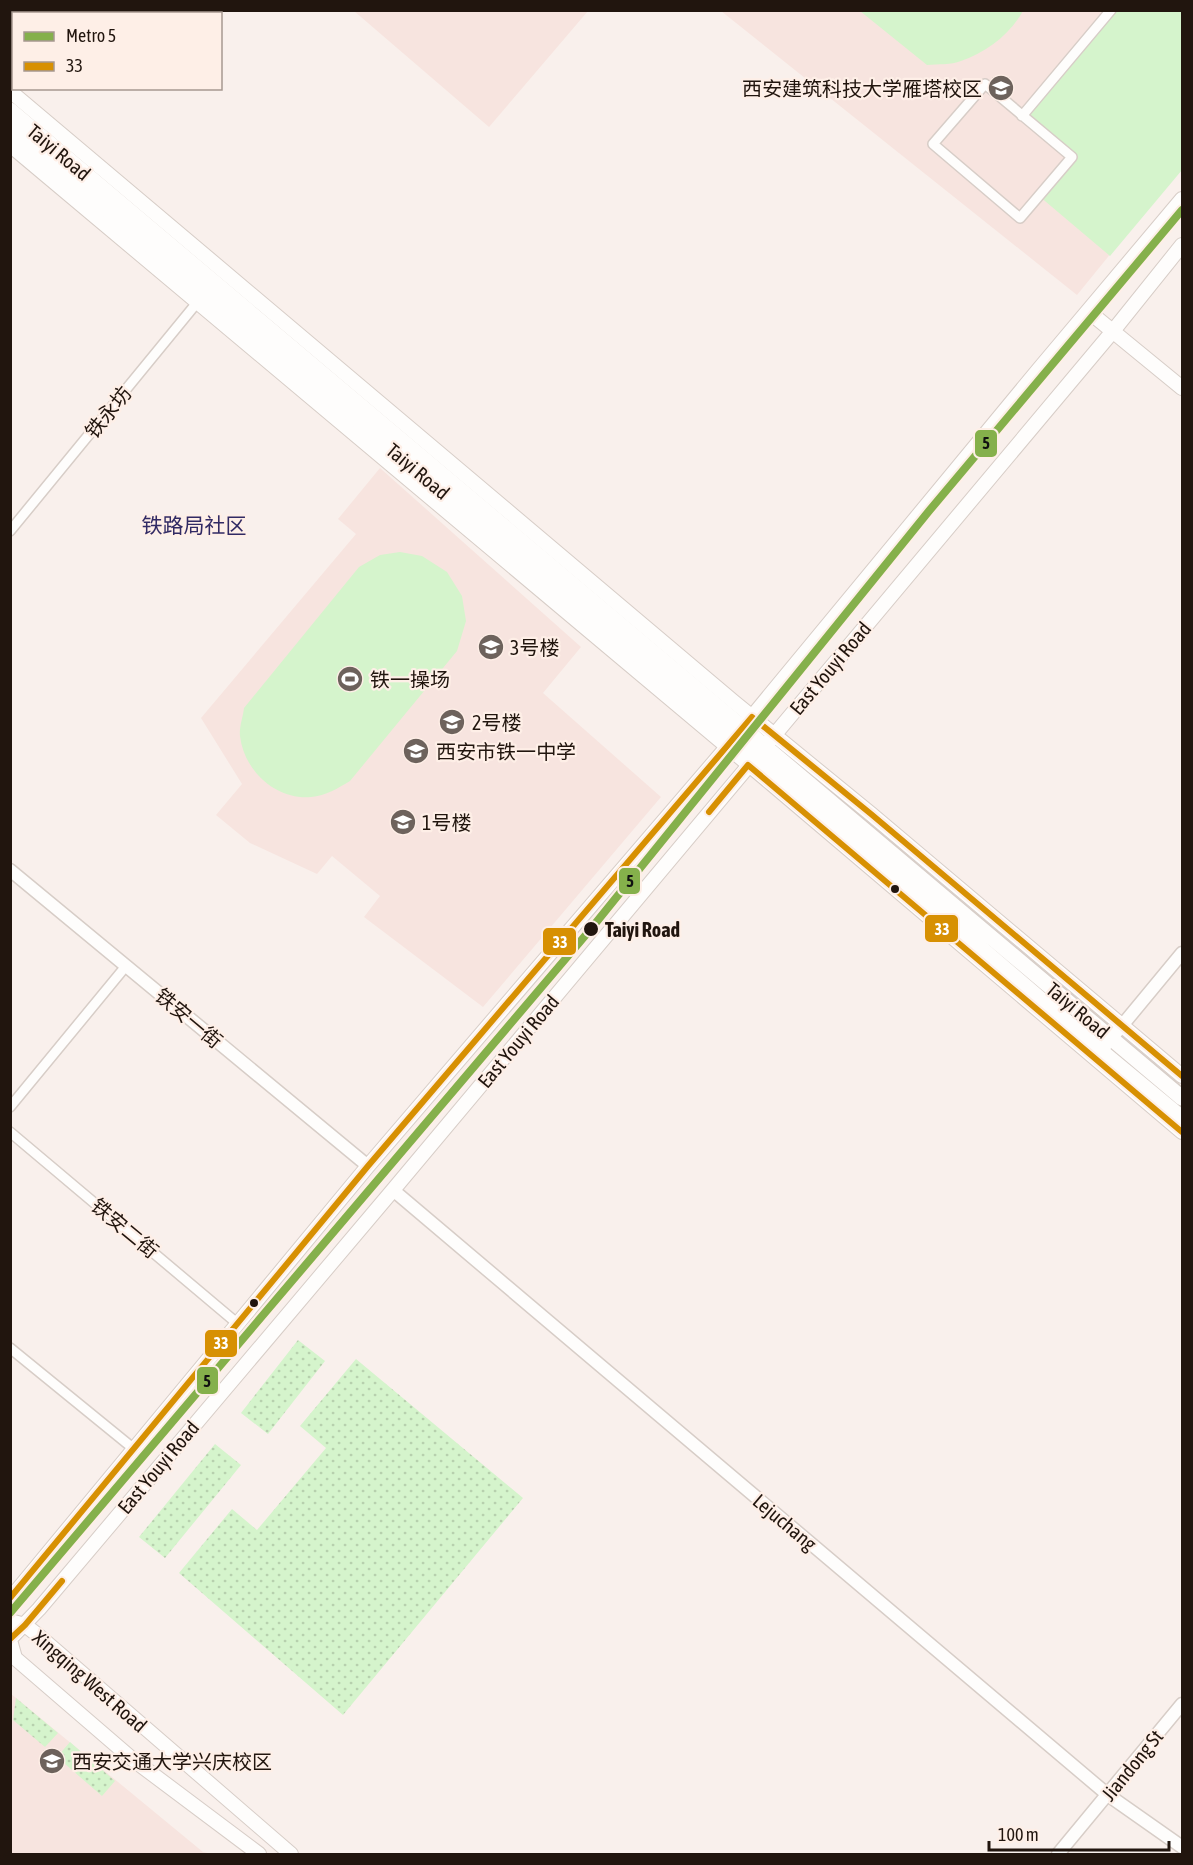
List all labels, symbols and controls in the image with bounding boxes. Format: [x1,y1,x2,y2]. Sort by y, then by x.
legend [12,12,222,90]
text: Metro 5 [66,25,116,46]
text: 33 [66,55,83,76]
school or university icon: 西安建筑科技大学雁塔校区 [986,73,1016,103]
place label: 西安建筑科技大学雁塔校区 [742,77,982,100]
street label: Taiyi Road [23,119,95,185]
street label: 铁永坊 [80,381,136,443]
line badge: 5 [974,429,998,458]
text: 5 [982,434,990,452]
street label: Taiyi Road [382,438,454,504]
district label: 铁路局社区 [142,513,247,537]
street label: East Youyi Road [785,617,875,719]
school or university icon: 3号楼 [476,632,506,662]
place label: 3号楼 [510,636,559,659]
sports icon: 铁一操场 [335,664,365,694]
place label: 铁一操场 [370,668,450,691]
school or university icon: 2号楼 [437,707,467,737]
place label: 2号楼 [472,711,521,734]
school or university icon: 西安市铁一中学 [401,736,431,766]
place label: 西安市铁一中学 [436,740,576,763]
school or university icon: 1号楼 [388,807,418,837]
place label: 1号楼 [422,811,471,834]
line badge: 5 [618,867,641,895]
text: 5 [626,872,634,890]
unlabelled marker [889,883,901,895]
line badge: 33 [924,914,959,943]
place label: Taiyi Road [605,918,680,941]
marker: Taiyi Road [582,920,600,938]
text: 33 [934,920,950,938]
line badge: 33 [542,927,577,956]
text: 33 [552,933,568,951]
street label: Taiyi Road [1042,977,1114,1043]
street label: 铁安一街 [151,983,227,1053]
street label: East Youyi Road [473,990,563,1092]
street label: 铁安二街 [87,1193,163,1263]
unlabelled marker [248,1297,260,1309]
line badge: 33 [204,1329,238,1358]
text: 33 [213,1334,229,1352]
line badge: 5 [196,1366,219,1395]
text: 5 [203,1372,211,1390]
street label: East Youyi Road [113,1416,203,1518]
street label: Lejuchang [749,1489,822,1555]
street label: Xingqing West Road [28,1625,152,1737]
street label: Jiandong St [1097,1725,1168,1805]
school or university icon: 西安交通大学兴庆校区 [37,1746,67,1776]
place label: 西安交通大学兴庆校区 [72,1750,272,1773]
scale bar [989,1814,1169,1852]
text: 100 m [998,1824,1039,1845]

